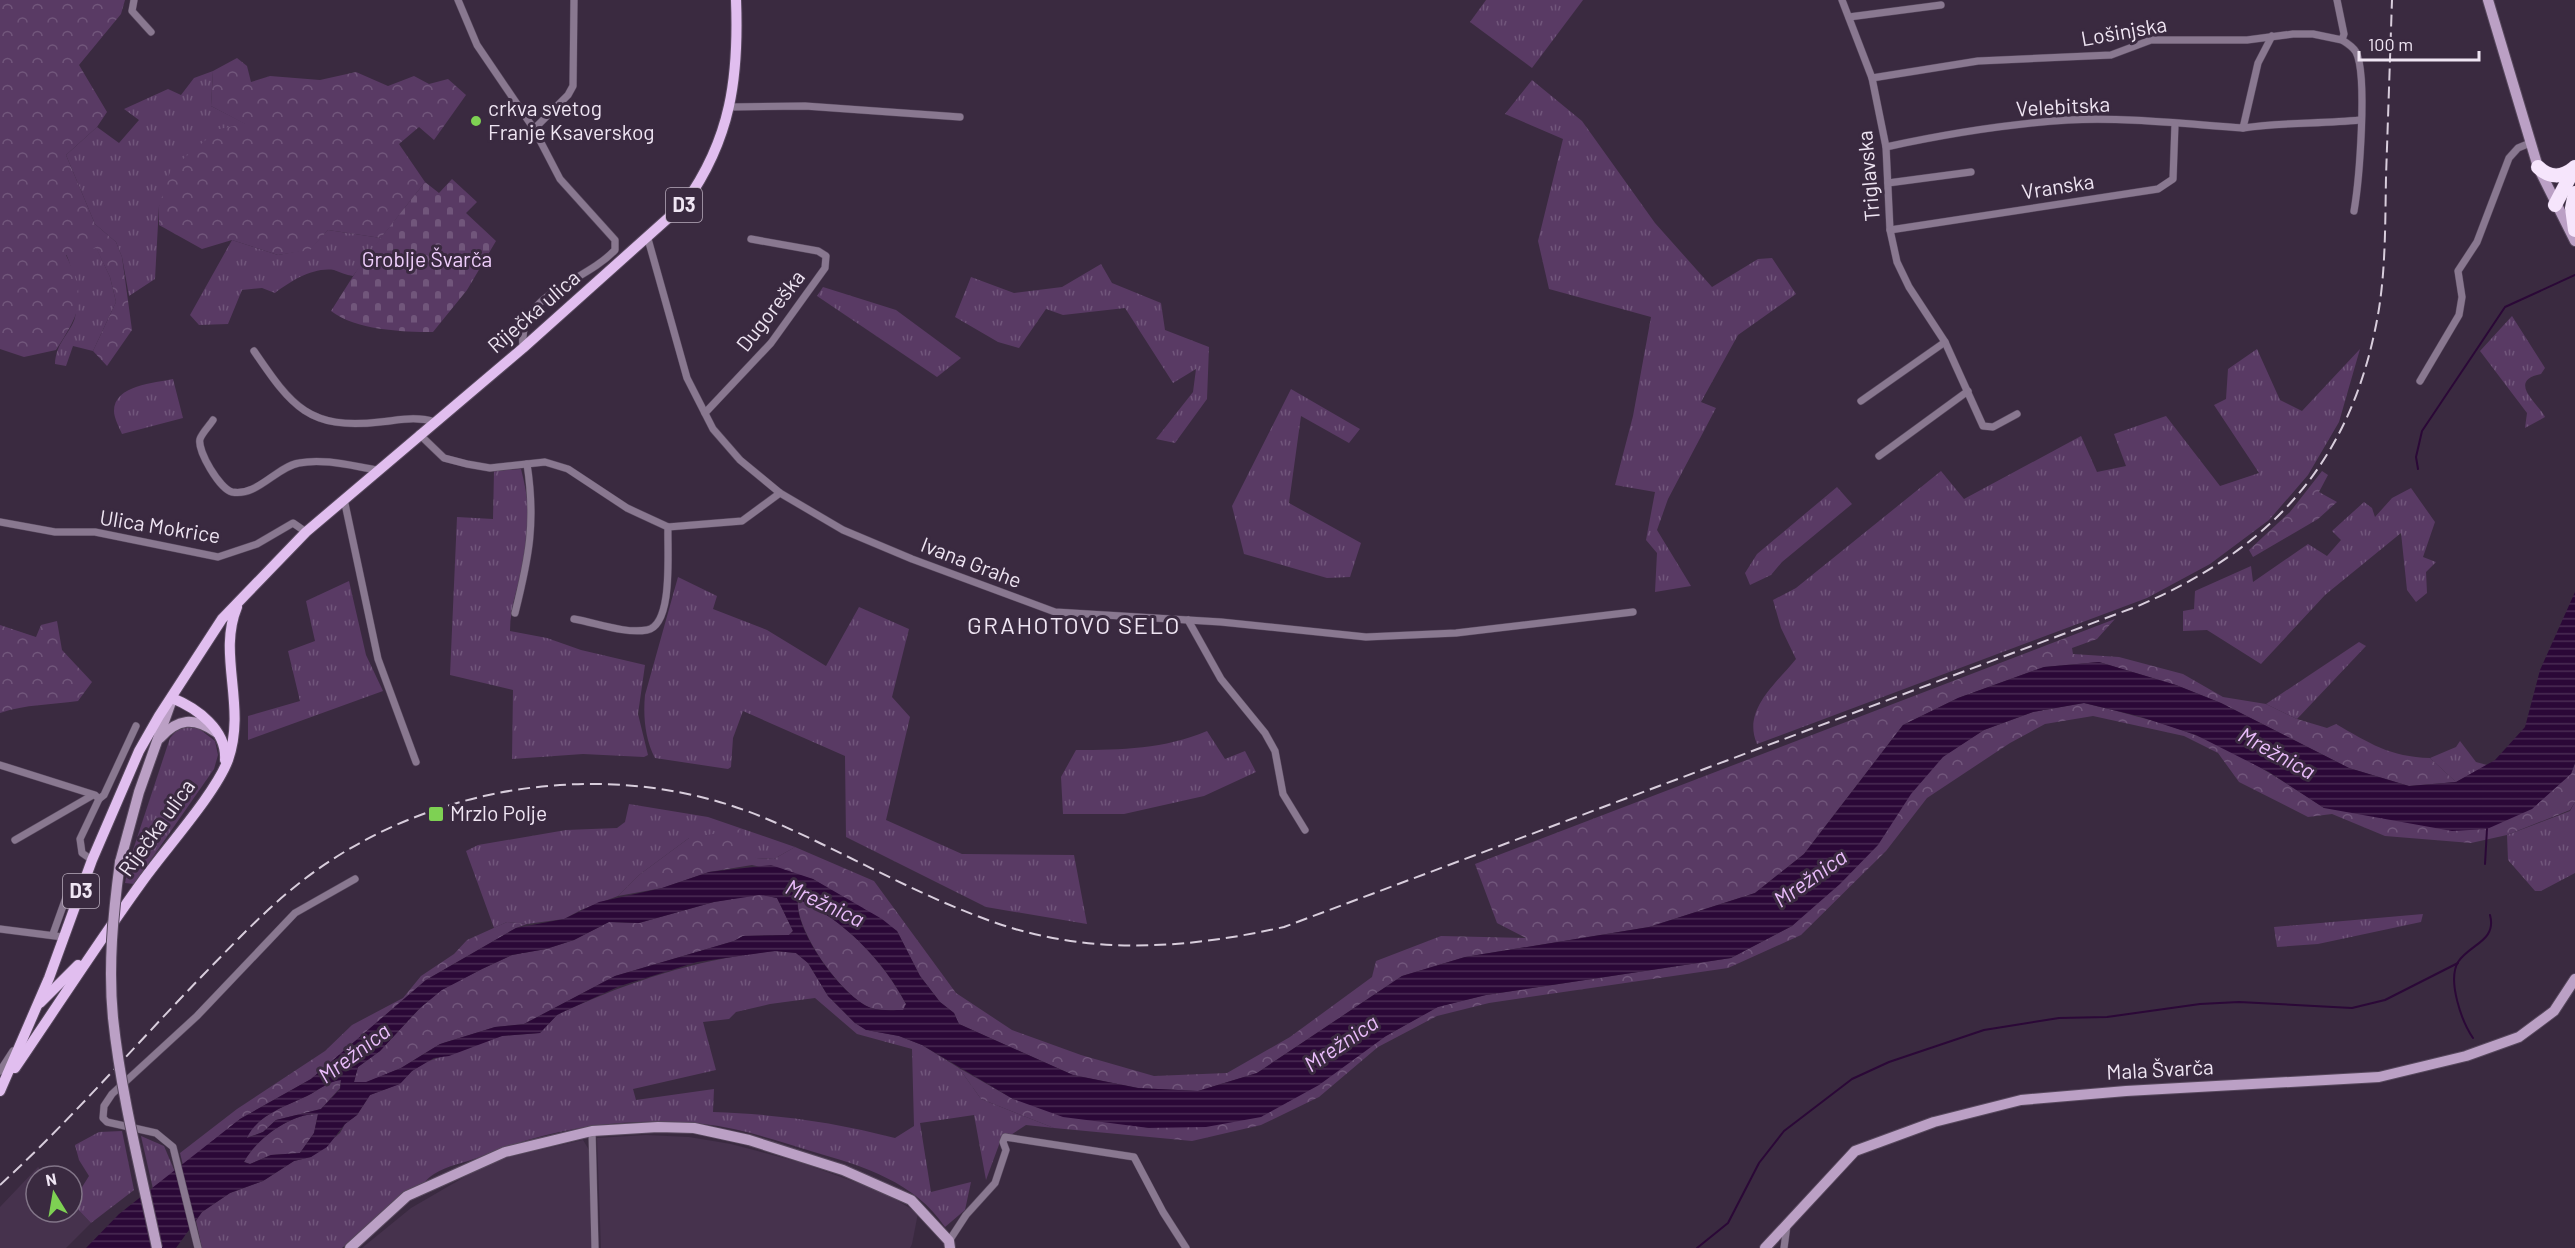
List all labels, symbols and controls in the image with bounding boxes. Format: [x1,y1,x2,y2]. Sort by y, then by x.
street label: Lošinjska [2079,11,2169,50]
scale bar [2359,24,2479,62]
text: 100 m [2368,33,2413,55]
street label: Velebitska [2015,91,2111,120]
place label: crkva svetog Franje Ksaverskog [488,95,655,144]
marker: crkva svetog Franje Ksaverskog [469,114,483,128]
street label: Triglavska [1851,130,1884,223]
street label: Vranska [2020,167,2096,204]
road number: D3 [666,188,702,222]
park label: Groblje Švarča [362,246,492,271]
street label: Riječka ulica [482,264,584,358]
street label: Dugoreška [730,264,809,356]
street label: Ulica Mokrice [98,504,222,547]
street label: Ivana Grahe [918,531,1025,592]
district label: GRAHOTOVO SELO [967,610,1181,639]
water label: Mrežnica [2235,721,2320,784]
street label: Riječka ulica [112,774,199,881]
place label: Mrzlo Polje [450,800,547,825]
marker: Mrzlo Polje [427,805,445,823]
water label: Mrežnica [1768,843,1851,912]
water label: Mrežnica [782,873,869,932]
road number: D3 [63,874,99,908]
water label: Mrežnica [1299,1008,1382,1076]
water label: Mrežnica [312,1017,395,1088]
street label: Mala Švarča [2106,1053,2214,1084]
north arrow [24,1164,84,1224]
text: N [44,1168,58,1189]

